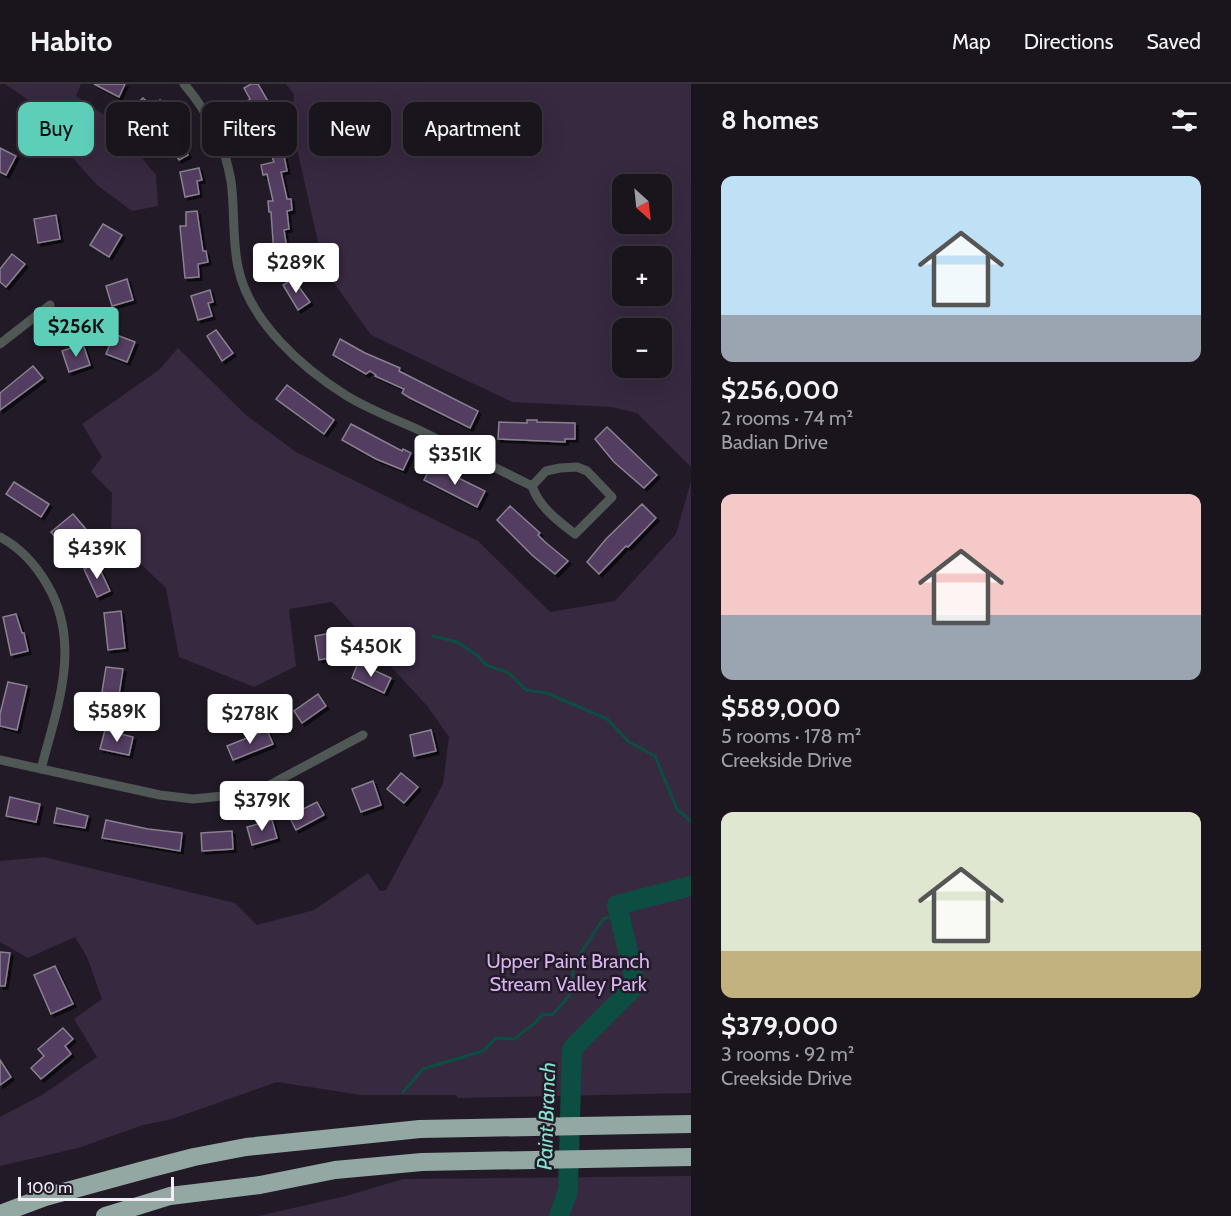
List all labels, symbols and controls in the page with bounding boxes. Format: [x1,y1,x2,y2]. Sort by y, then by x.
text: Habito [30,24,112,58]
text: Map [952,29,991,54]
text: Directions [1024,29,1113,54]
text: Saved [1146,29,1201,54]
chip: Buy [18,102,94,156]
chip: Rent [106,102,190,156]
chip: Filters [202,102,297,156]
chip: New [309,102,391,156]
chip: Apartment [403,102,542,156]
text: 8 homes [721,104,819,136]
icon: filters [1168,104,1201,137]
north arrow [612,174,672,234]
map controls [612,174,672,378]
icon: home [907,215,1015,323]
pin: $289K [254,243,338,294]
button: + [612,246,672,306]
text: $289K [267,250,325,274]
pin: $256K [34,307,118,358]
text: $256K [48,314,104,338]
button: − [612,318,672,378]
text: $256,000 [721,374,839,406]
text: 2 rooms · 74 m² [721,406,853,430]
text: Badian Drive [721,430,828,454]
pin: $351K [413,435,497,486]
text: $351K [428,442,482,466]
pin: $439K [55,529,139,580]
icon: home [907,533,1015,641]
text: $439K [68,536,126,560]
pin: $450K [329,627,413,678]
text: $450K [340,634,402,658]
pin: $589K [75,692,159,743]
text: $589,000 [721,692,841,724]
pin: $278K [208,694,292,745]
text: $589K [88,699,146,723]
text: $278K [222,701,279,725]
text: 5 rooms · 178 m² [721,724,861,748]
text: Creekside Drive [721,748,852,772]
pin: $379K [220,781,304,832]
text: $379K [234,788,290,812]
icon: home [907,851,1015,959]
park label: Upper Paint Branch Stream Valley Park [486,949,650,996]
text: $379,000 [721,1010,838,1042]
text: 3 rooms · 92 m² [721,1042,854,1066]
water label: Paint Branch [532,1062,560,1170]
text: Creekside Drive [721,1066,852,1090]
scale bar [18,1174,174,1202]
text: 100 m [27,1178,72,1197]

